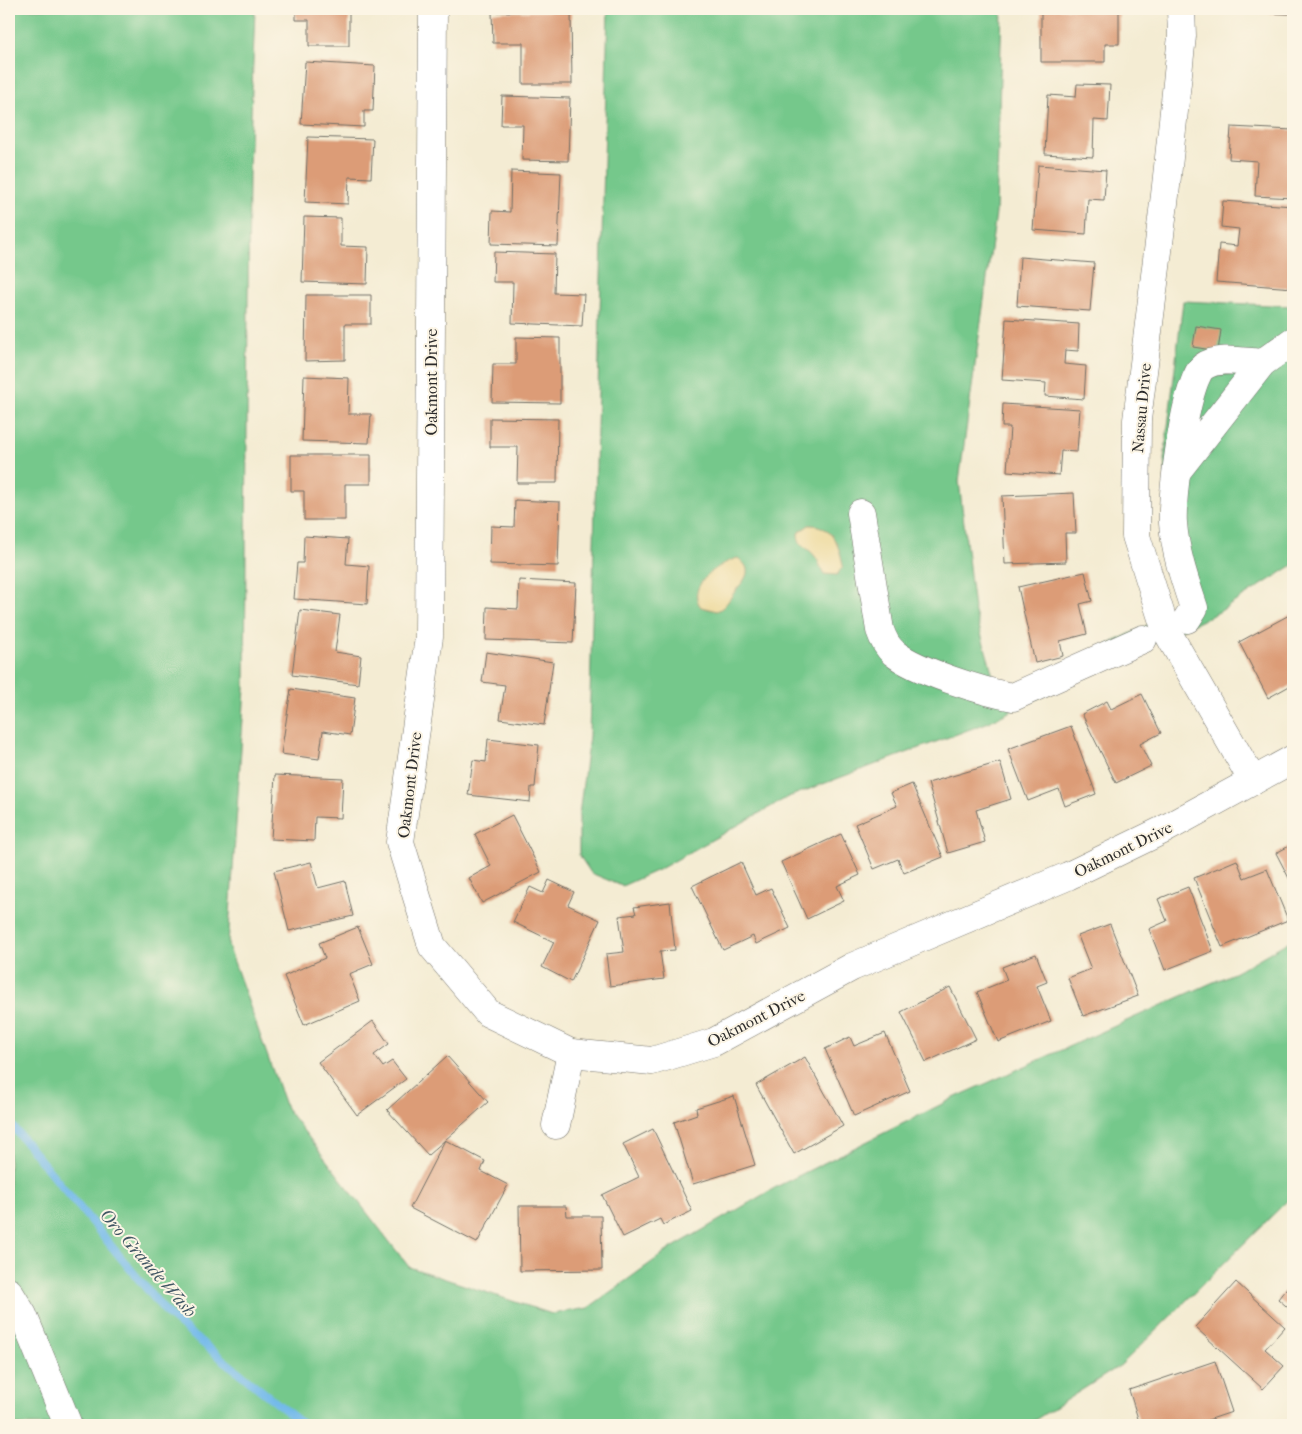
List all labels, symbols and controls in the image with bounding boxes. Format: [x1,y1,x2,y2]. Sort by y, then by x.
street label: Oakmont Drive [422,328,441,435]
street label: Nassau Drive [1128,362,1155,454]
street label: Oakmont Drive [394,731,425,839]
street label: Oakmont Drive [1071,817,1176,881]
street label: Oakmont Drive [704,986,808,1051]
water label: Oro Grande Wash [95,1205,200,1322]

